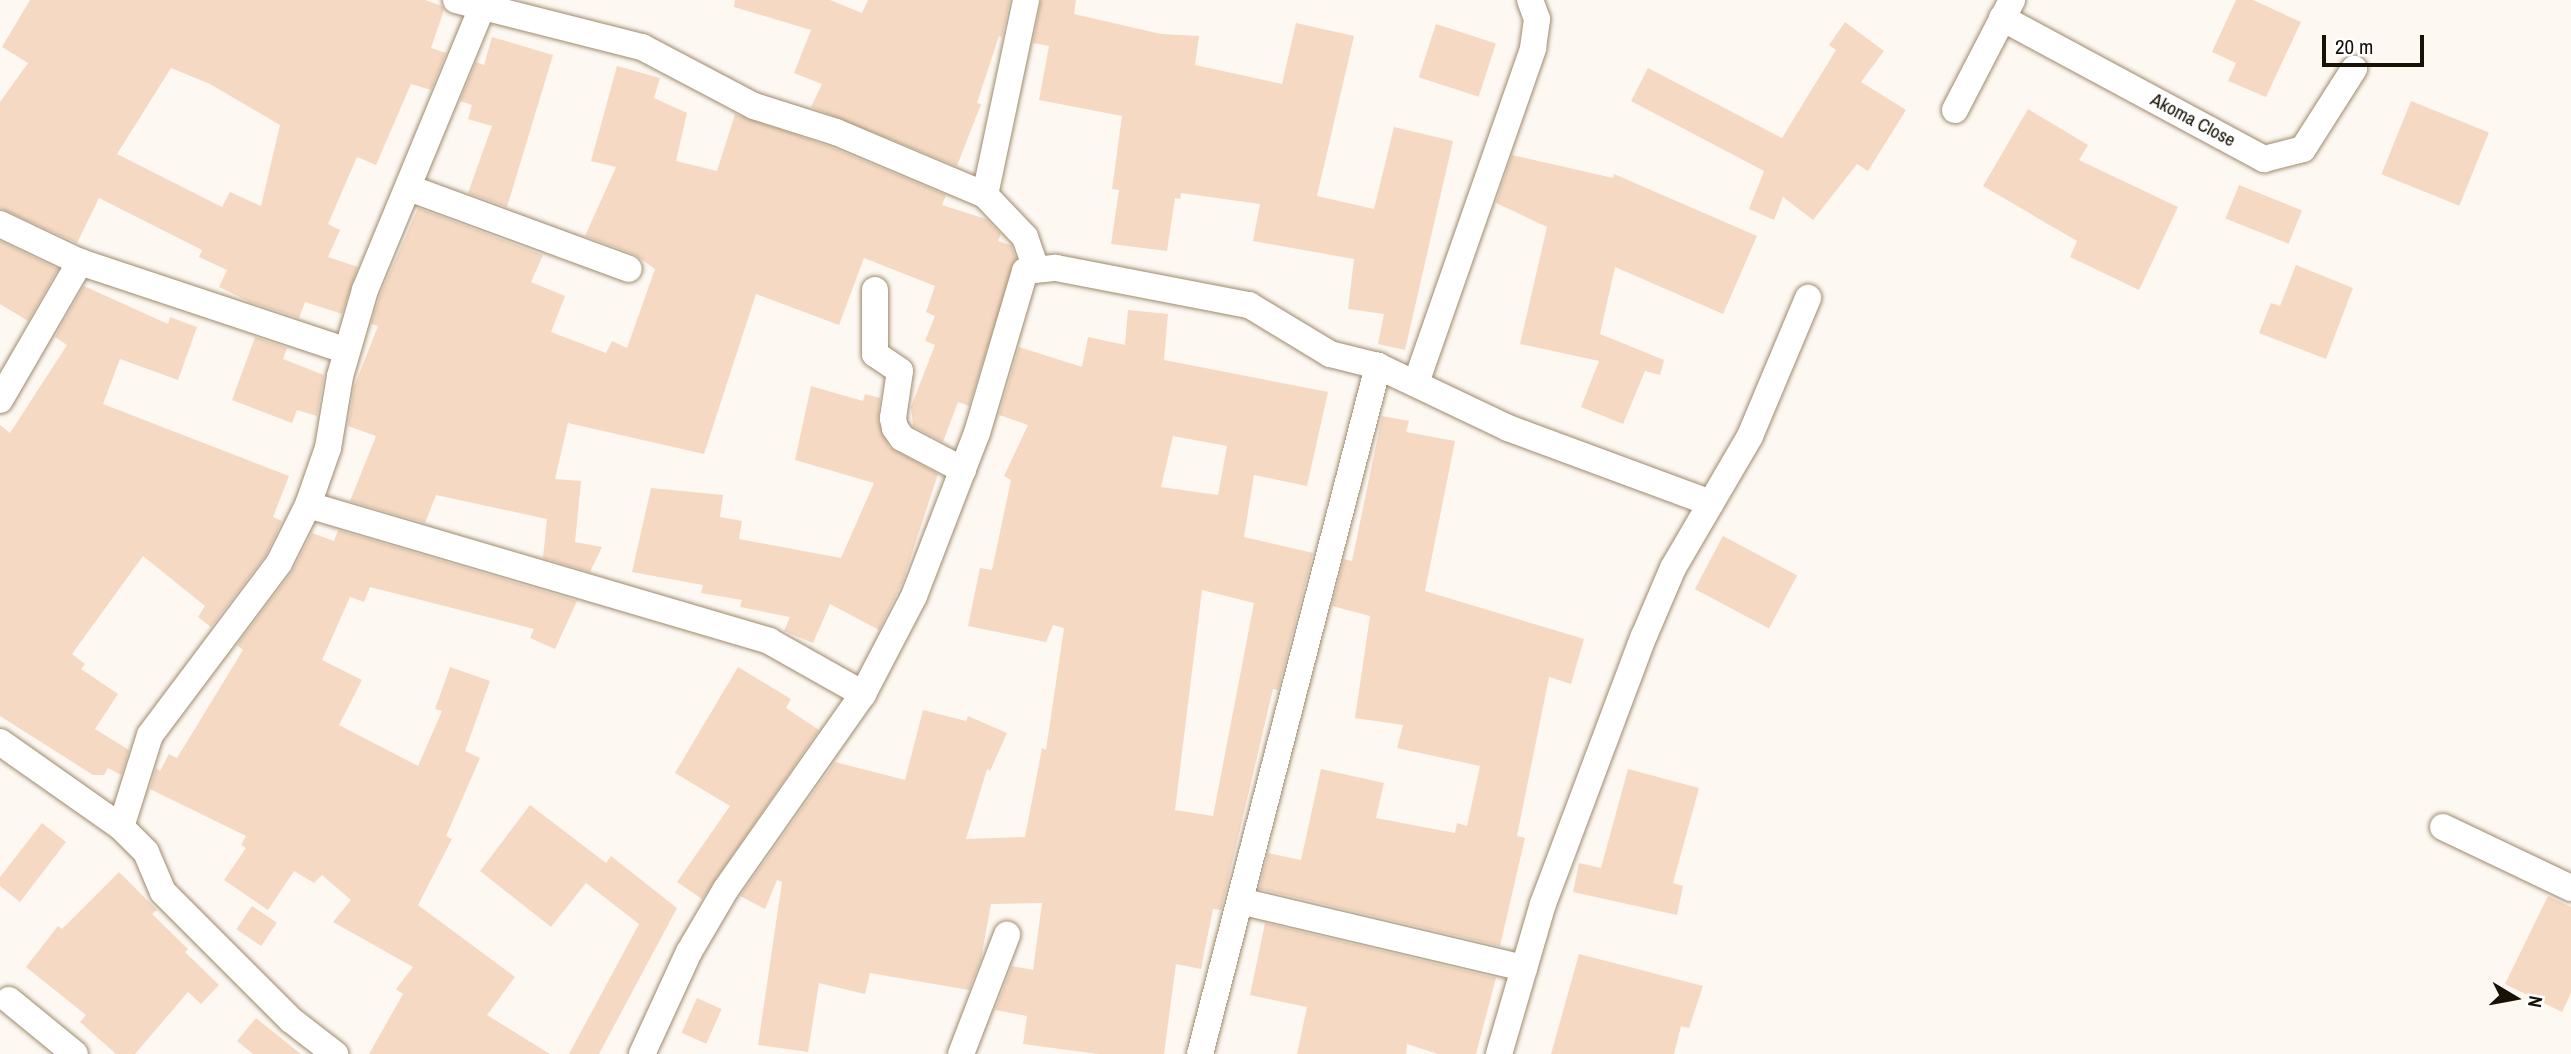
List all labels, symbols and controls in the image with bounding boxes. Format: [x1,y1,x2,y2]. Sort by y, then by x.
scale bar [2326,21,2428,65]
text: 20 m [2335,32,2373,61]
street label: Akoma Close [2147,88,2239,152]
north arrow [2480,963,2550,1033]
text: N [2522,994,2549,1009]

